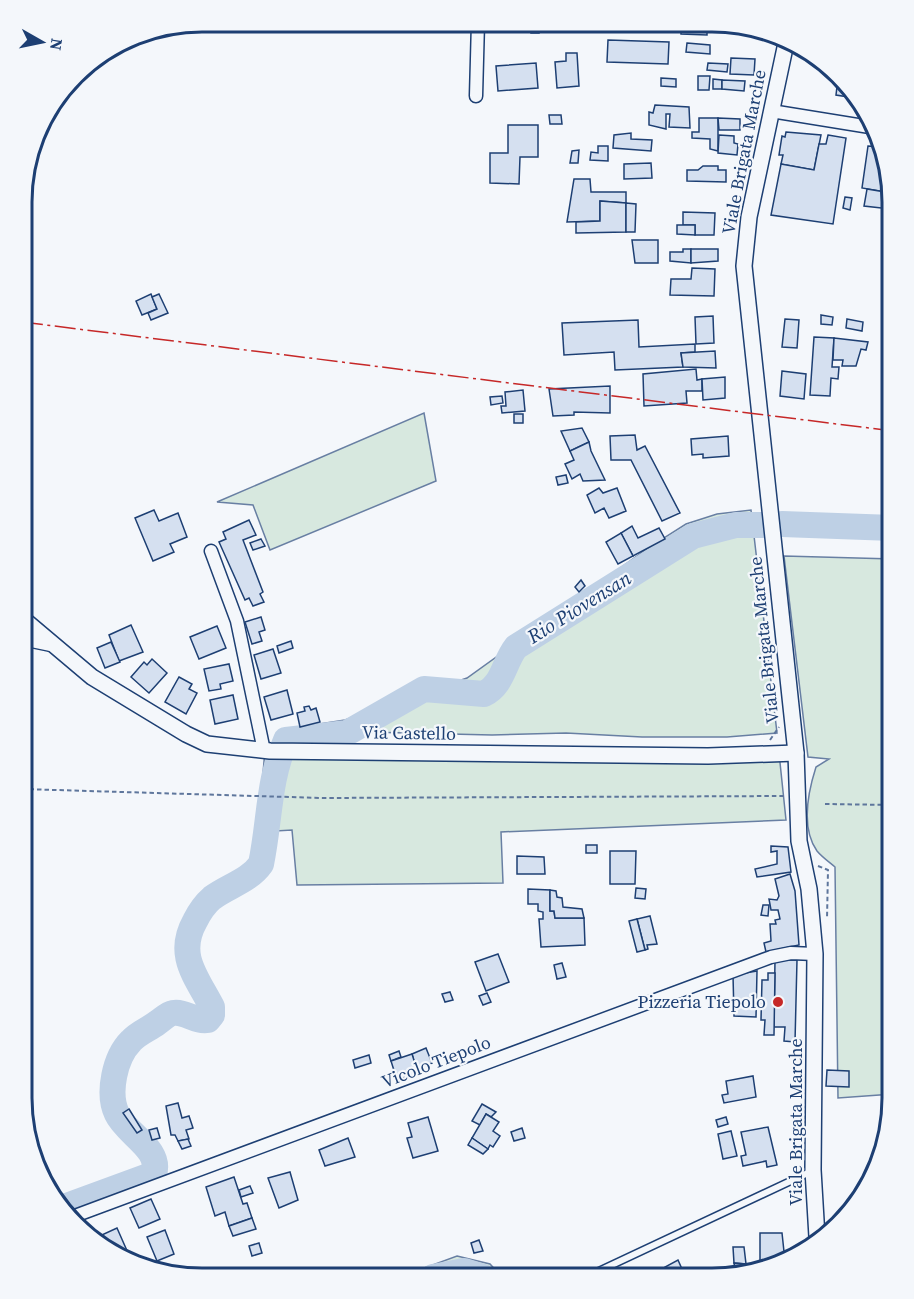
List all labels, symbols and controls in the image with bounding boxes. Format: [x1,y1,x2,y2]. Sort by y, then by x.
north arrow [12,12,72,72]
text: N [45,37,69,52]
street label: Viale Brigata Marche [715,67,772,236]
street label: Viale Brigata Marche [742,555,785,725]
water label: Rio Piovensan [521,563,637,651]
street label: Via Castello [362,719,456,746]
place label: Pizzeria Tiepolo [638,989,766,1014]
marker: Pizzeria Tiepolo [771,995,785,1009]
street label: Vicolo Tiepolo [378,1029,494,1094]
street label: Viale Brigata Marche [783,1038,808,1206]

